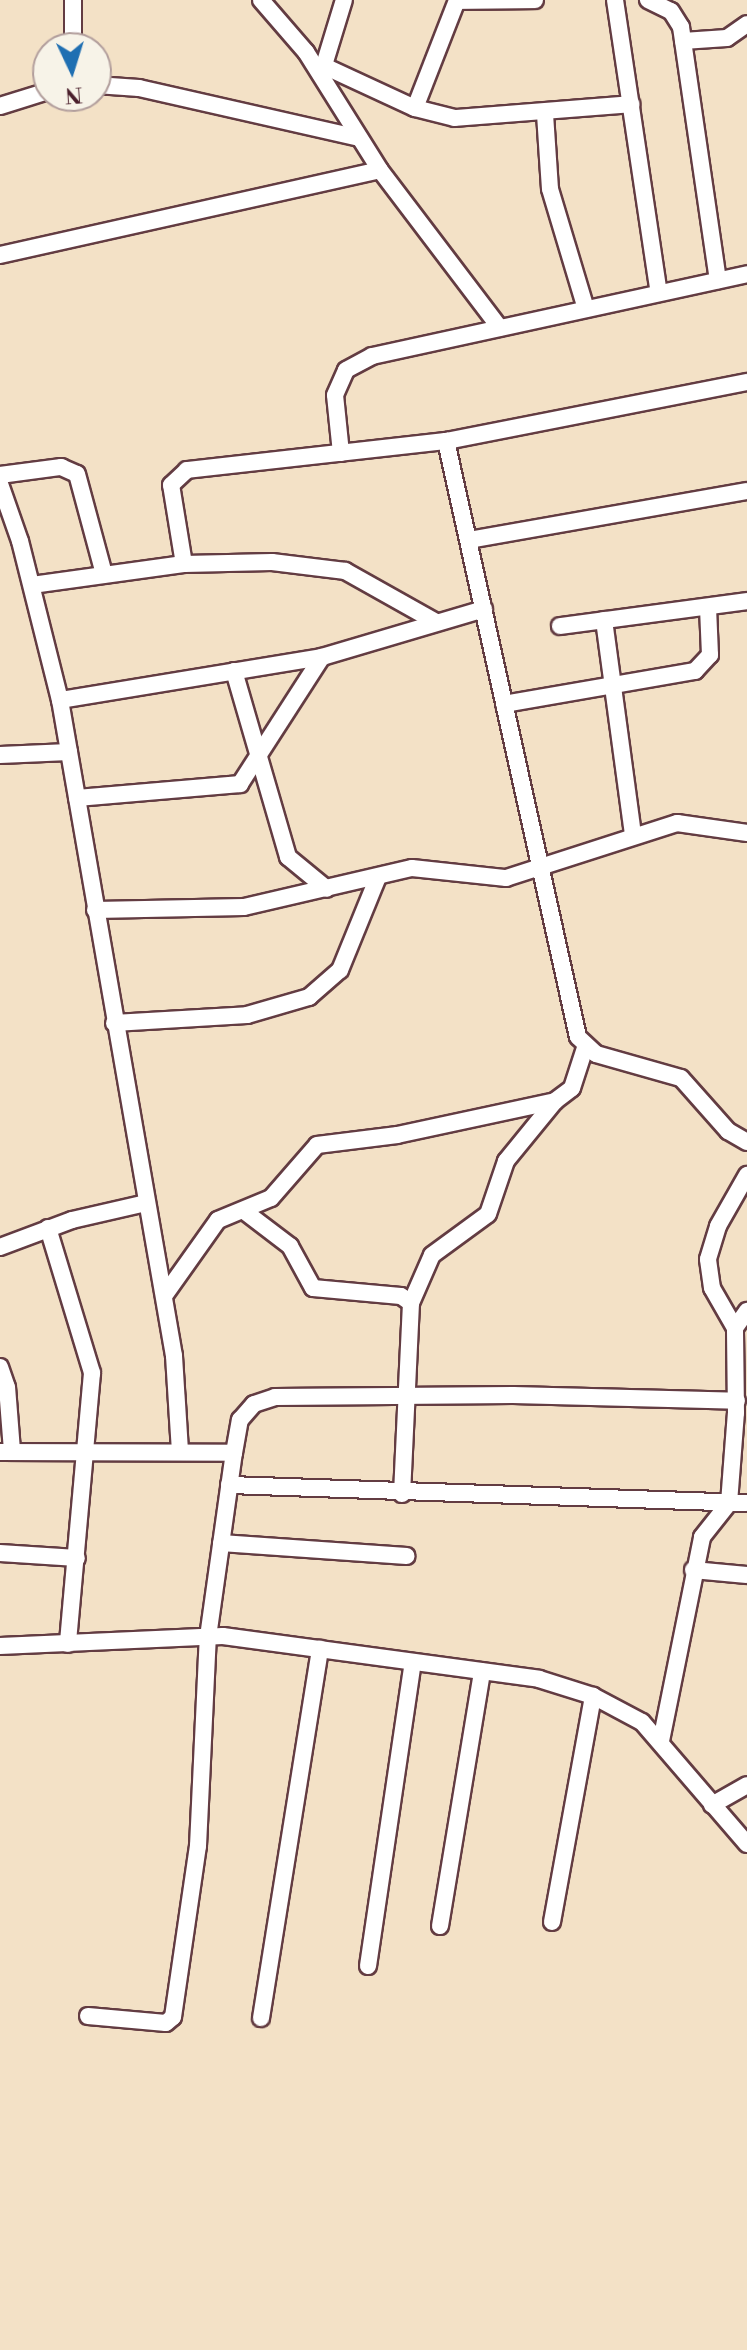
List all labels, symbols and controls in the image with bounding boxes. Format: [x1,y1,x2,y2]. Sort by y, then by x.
north arrow [32,32,112,112]
text: N [64,80,83,109]

